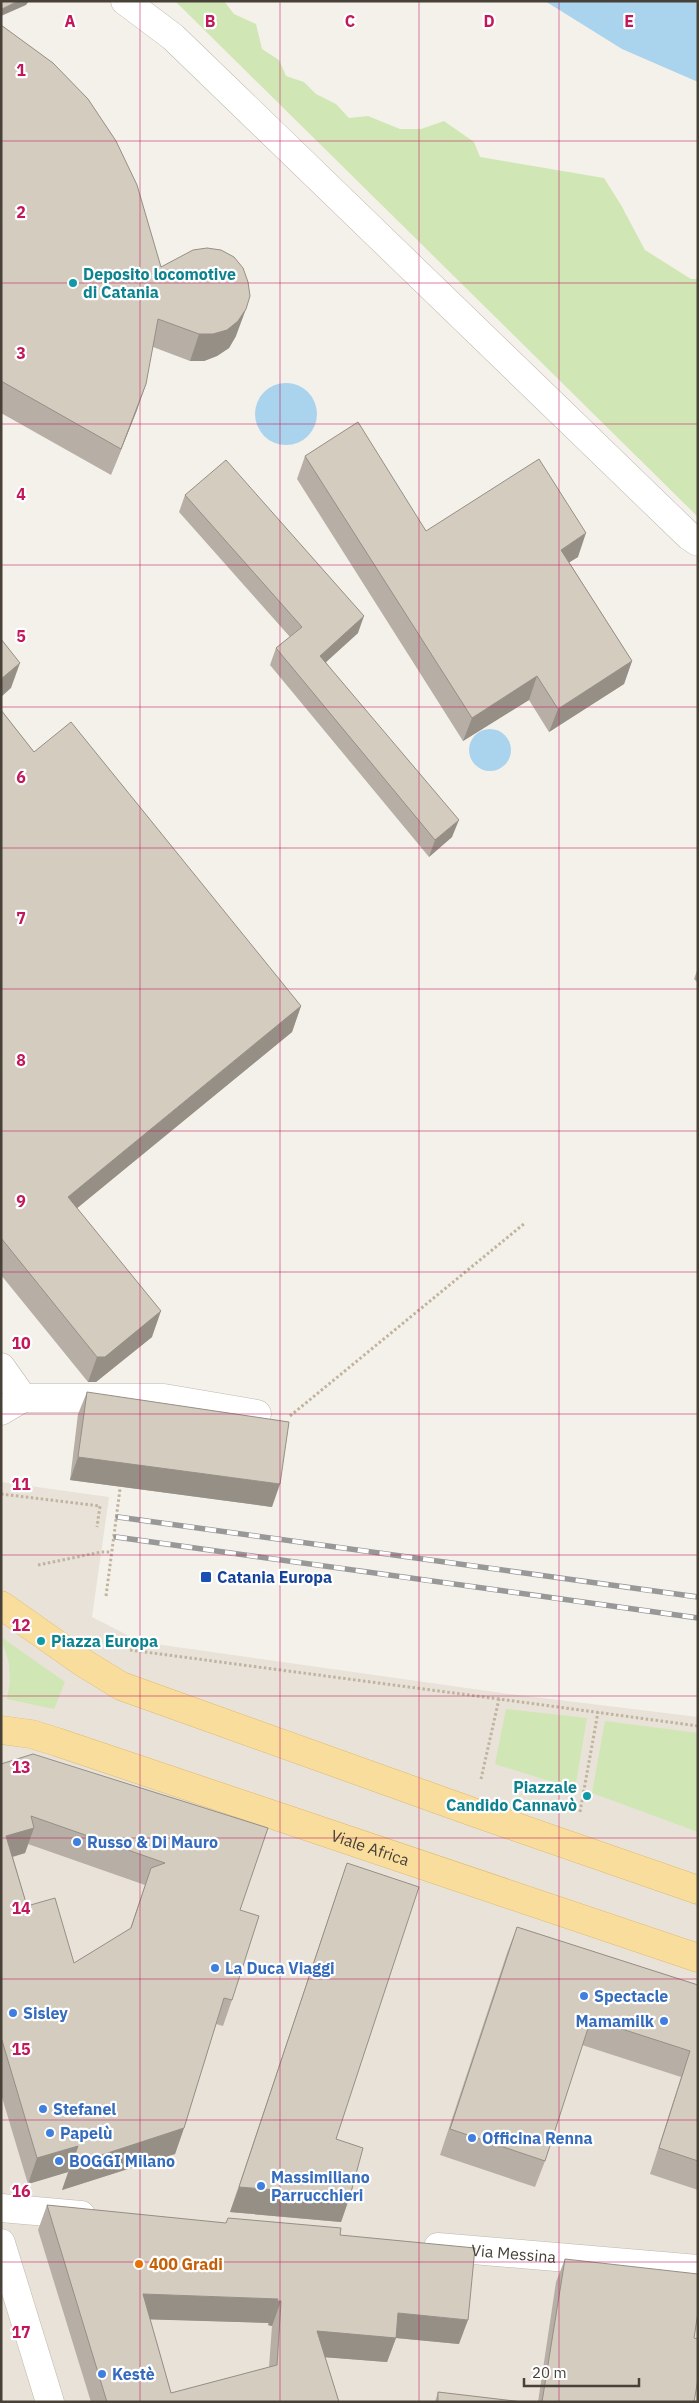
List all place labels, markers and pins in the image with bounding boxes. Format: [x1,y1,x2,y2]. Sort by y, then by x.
place label: Deposito locomotive di Catania [83,264,236,302]
marker: Deposito locomotive di Catania [67,277,79,289]
place label: Catania Europa [217,1567,332,1587]
marker: Catania Europa [199,1570,213,1584]
place label: Piazza Europa [51,1631,158,1651]
marker: Piazza Europa [35,1635,47,1647]
place label: Piazzale Candido Cannavò [446,1777,577,1815]
marker: Piazzale Candido Cannavò [581,1790,593,1802]
place label: Russo & Di Mauro [87,1832,218,1852]
marker: Russo & Di Mauro [71,1836,83,1848]
place label: La Duca Viaggi [225,1958,335,1978]
marker: La Duca Viaggi [209,1962,221,1974]
place label: Spectacle [594,1986,668,2006]
marker: Spectacle [578,1990,590,2002]
place label: Sisley [23,2003,68,2023]
marker: Sisley [7,2007,19,2019]
place label: Mamamilk [575,2011,655,2031]
marker: Mamamilk [658,2015,670,2027]
place label: Stefanel [53,2099,116,2119]
marker: Stefanel [37,2103,49,2115]
place label: Papelù [60,2123,112,2143]
marker: Papelù [44,2127,56,2139]
place label: Officina Renna [482,2128,593,2148]
marker: Officina Renna [466,2132,478,2144]
place label: BOGGI Milano [69,2151,175,2171]
marker: BOGGI Milano [53,2155,65,2167]
place label: Massimiliano Parrucchieri [271,2167,370,2205]
marker: Massimiliano Parrucchieri [255,2180,267,2192]
place label: 400 Gradi [149,2254,223,2274]
marker: 400 Gradi [133,2258,145,2270]
place label: Kestè [112,2364,155,2384]
marker: Kestè [96,2368,108,2380]

